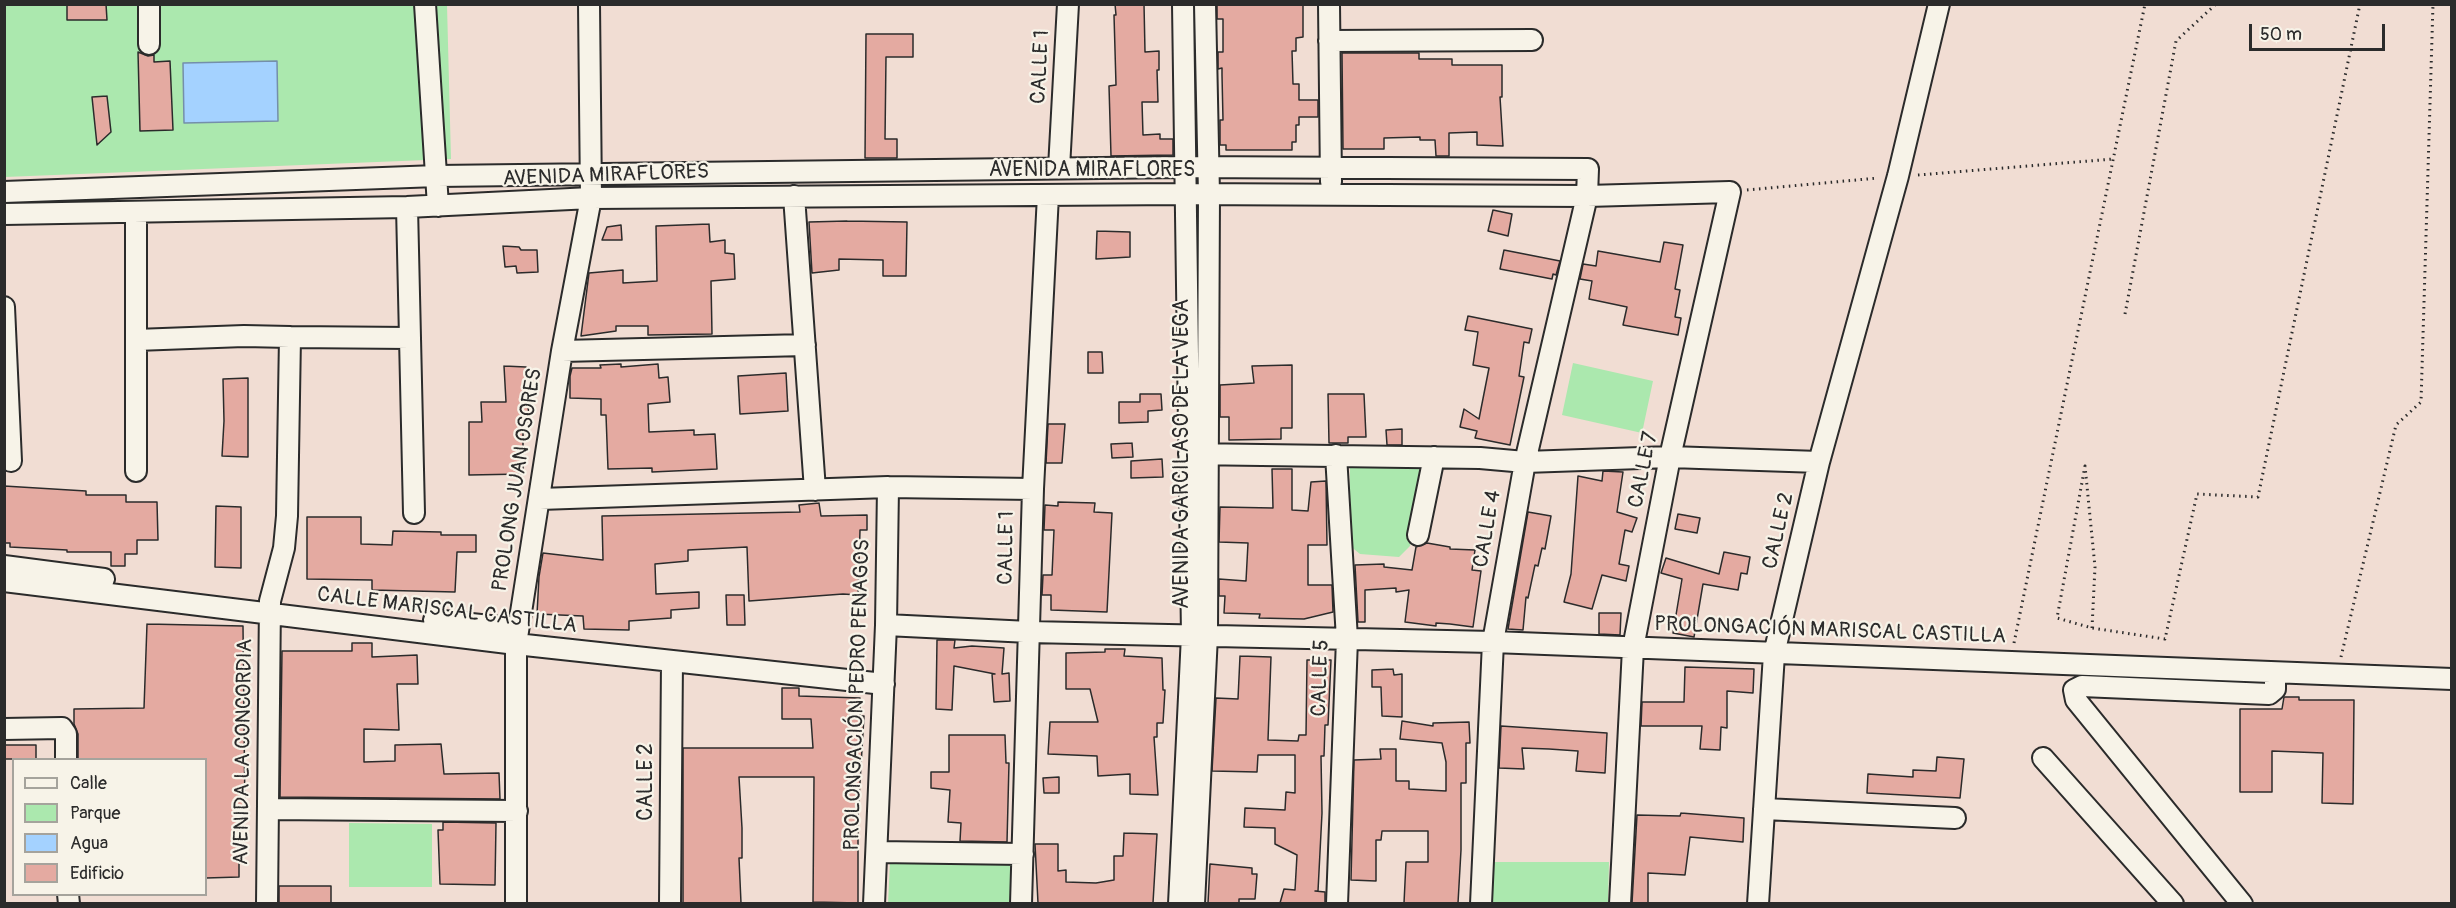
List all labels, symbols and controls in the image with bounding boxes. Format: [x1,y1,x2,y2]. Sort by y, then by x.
scale bar [2252,12,2388,50]
text: 50 m [2260,23,2302,46]
street label: CALLE 1 [1026,29,1056,105]
street label: AVENIDA MIRAFLORES [989,158,1195,184]
street label: AVENIDA MIRAFLORES [502,160,710,192]
street label: AVENIDA GARCILASO DE LA VEGA [1170,299,1196,609]
street label: PROLONG JUAN OSORES [488,367,548,593]
street label: CALLE 7 [1624,430,1664,510]
street label: CALLE 4 [1469,488,1507,570]
street label: CALLE 2 [1758,490,1800,572]
street label: CALLE 1 [994,511,1020,585]
street label: PROLONGACIÓN PEDRO PENAGOS [840,539,876,851]
street label: CALLE MARISCAL CASTILLA [316,583,578,639]
street label: PROLONGACIÓN MARISCAL CASTILLA [1654,612,2006,650]
street label: AVENIDA LA CONCORDIA [229,639,259,865]
street label: CALLE 5 [1307,639,1335,717]
street label: CALLE 2 [634,743,660,821]
legend [12,758,207,896]
text: Calle [70,772,107,795]
text: Parque [70,802,120,825]
text: Agua [70,832,108,855]
text: Edificio [70,862,124,885]

